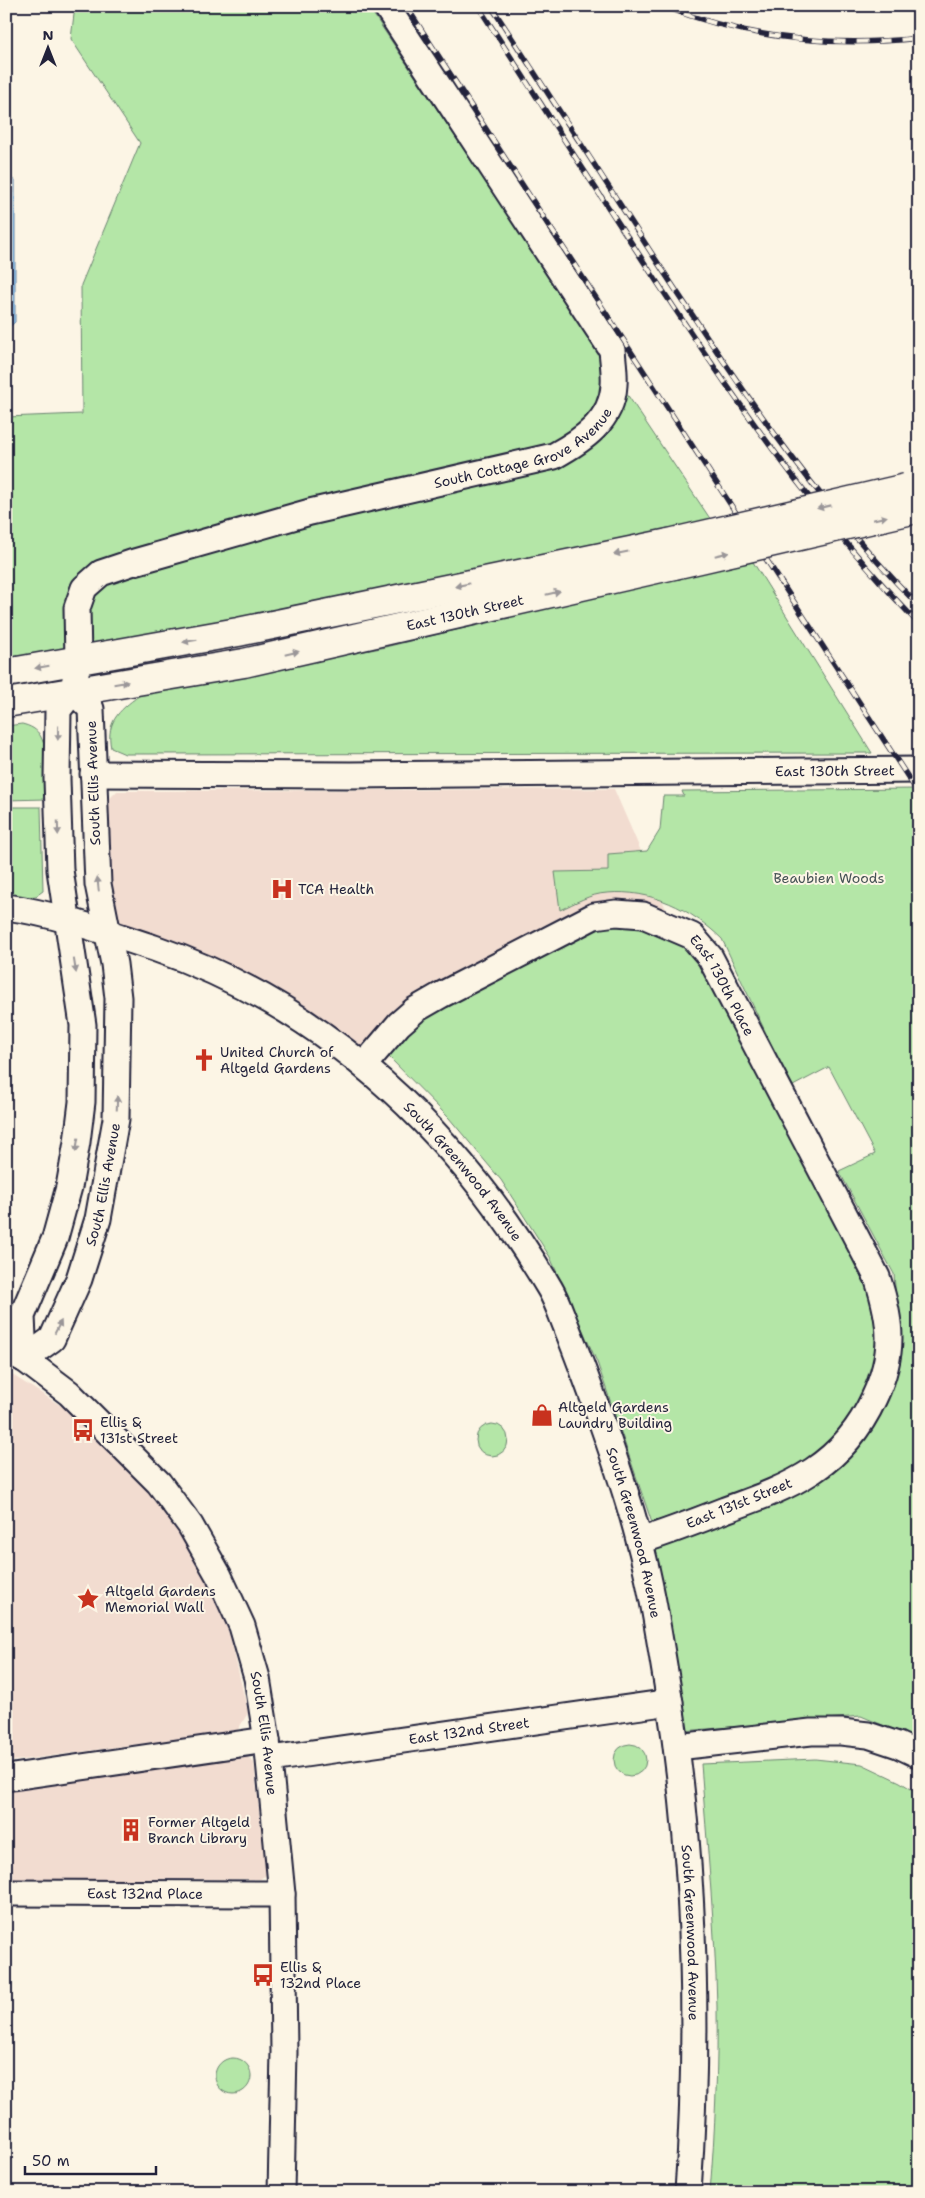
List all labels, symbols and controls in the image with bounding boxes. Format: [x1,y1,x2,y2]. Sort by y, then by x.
north arrow [22,22,72,72]
text: N [42,26,54,44]
street label: South Cottage Grove Avenue [432,404,616,492]
one-way arrow [817,503,832,511]
one-way arrow [873,514,888,522]
one-way arrow [612,549,628,557]
one-way arrow [714,550,729,558]
one-way arrow [454,581,469,589]
one-way arrow [545,589,560,597]
street label: East 130th Street [405,591,525,635]
one-way arrow [182,637,198,645]
one-way arrow [284,649,299,657]
one-way arrow [34,663,50,671]
one-way arrow [113,679,129,687]
street label: South Ellis Avenue [82,720,104,846]
one-way arrow [54,725,62,741]
street label: East 130th Street [775,761,895,780]
one-way arrow [55,820,63,836]
park label: Beaubien Woods [773,869,885,887]
one-way arrow [94,875,102,891]
hospital icon: TCA Health [269,876,295,902]
place label: TCA Health [298,880,374,898]
street label: East 130th Place [686,931,759,1039]
one-way arrow [71,959,79,975]
place label: United Church of Altgeld Gardens [220,1043,334,1077]
church icon: United Church of Altgeld Gardens [191,1047,217,1073]
one-way arrow [113,1095,121,1111]
street label: South Greenwood Avenue [400,1098,526,1245]
street label: South Ellis Avenue [81,1121,124,1248]
one-way arrow [72,1138,80,1154]
one-way arrow [54,1319,62,1334]
place label: Altgeld Gardens Laundry Building [558,1398,672,1432]
shop icon: Altgeld Gardens Laundry Building [529,1402,555,1428]
place label: Ellis & 131st Street [100,1413,178,1447]
bus stop icon: Ellis & 131st Street [70,1417,96,1443]
street label: South Greenwood Avenue [602,1445,665,1620]
street label: East 131st Street [683,1473,795,1533]
place label: Altgeld Gardens Memorial Wall [105,1582,216,1616]
place icon: Altgeld Gardens Memorial Wall [75,1586,101,1612]
street label: South Ellis Avenue [246,1669,281,1796]
street label: East 132nd Street [408,1713,530,1748]
place label: Former Altgeld Branch Library [148,1813,250,1847]
building icon: Former Altgeld Branch Library [118,1817,144,1843]
street label: South Greenwood Avenue [678,1844,703,2021]
street label: East 132nd Place [87,1884,203,1903]
place label: Ellis & 132nd Place [280,1958,361,1992]
bus stop icon: Ellis & 132nd Place [250,1962,276,1988]
scale bar [25,2143,156,2175]
text: 50 m [32,2151,70,2171]

